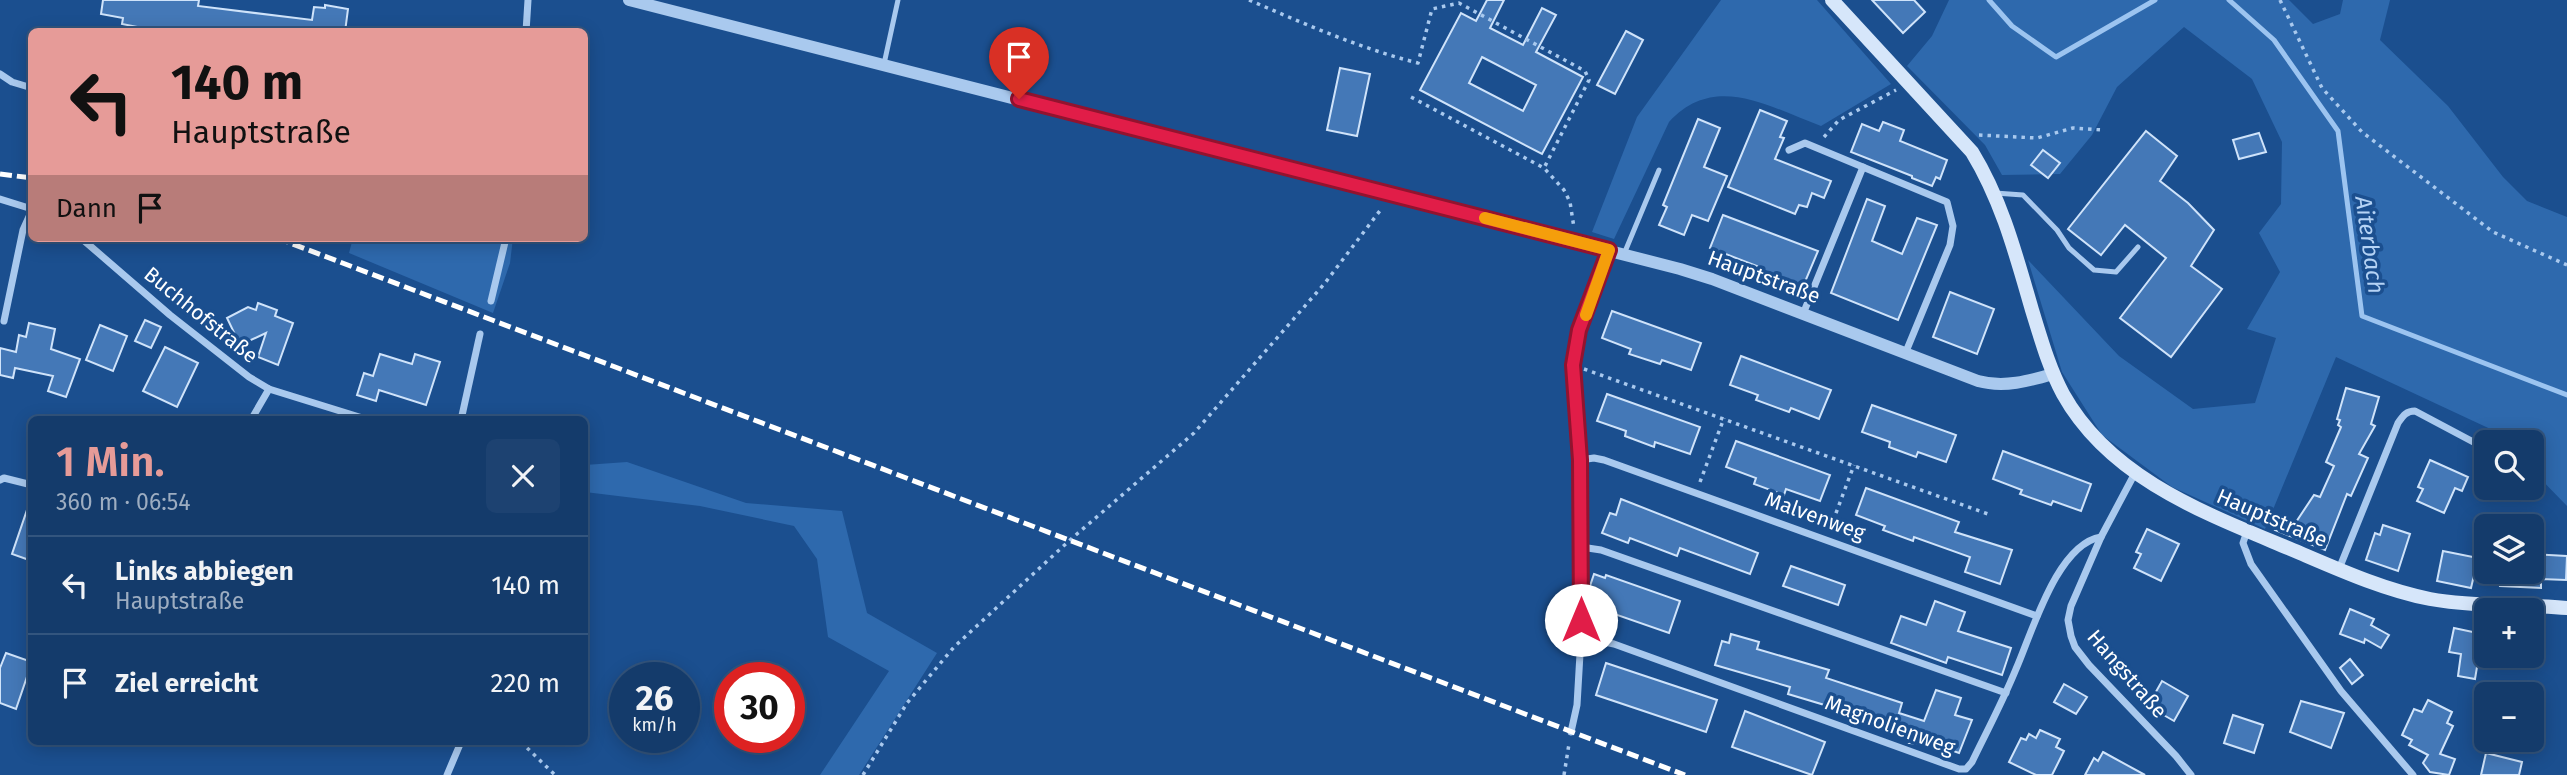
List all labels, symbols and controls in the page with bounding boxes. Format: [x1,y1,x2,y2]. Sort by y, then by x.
pin [989,27,1049,99]
icon: arrive [1000,38,1038,76]
text: 140 m [171,53,303,112]
icon: left [56,56,147,147]
text: Hauptstraße [171,113,351,151]
icon: arrive [131,189,169,227]
text: Dann [56,193,117,224]
water label: Aiterbach [2349,193,2391,296]
street label: Hauptstraße [1704,245,1824,309]
street label: Buchhofstraße [139,261,263,369]
map controls [2474,430,2544,752]
button: search [2474,430,2544,500]
text: 1 Min. [56,437,165,487]
button: close [486,439,560,513]
street label: Hauptstraße [2213,483,2331,553]
street label: Malvenweg [1761,486,1869,546]
text: 360 m · 06:54 [56,488,191,516]
button: layers [2474,514,2544,584]
text: Links abbiegen [115,556,294,587]
icon: left [56,566,94,604]
text: 140 m [491,570,560,601]
position arrow [1544,583,1618,657]
text: Hauptstraße [115,587,244,615]
button: + [2474,598,2544,668]
street label: Hangstraße [2081,624,2173,724]
speed limit sign: 30 [714,662,805,753]
icon: arrive [56,664,94,702]
text: Ziel erreicht [115,668,258,699]
text: 220 m [491,668,560,699]
text: 26 [636,677,673,719]
button: − [2474,682,2544,752]
street label: Magnolienweg [1822,689,1959,761]
text: km/h [632,714,677,736]

